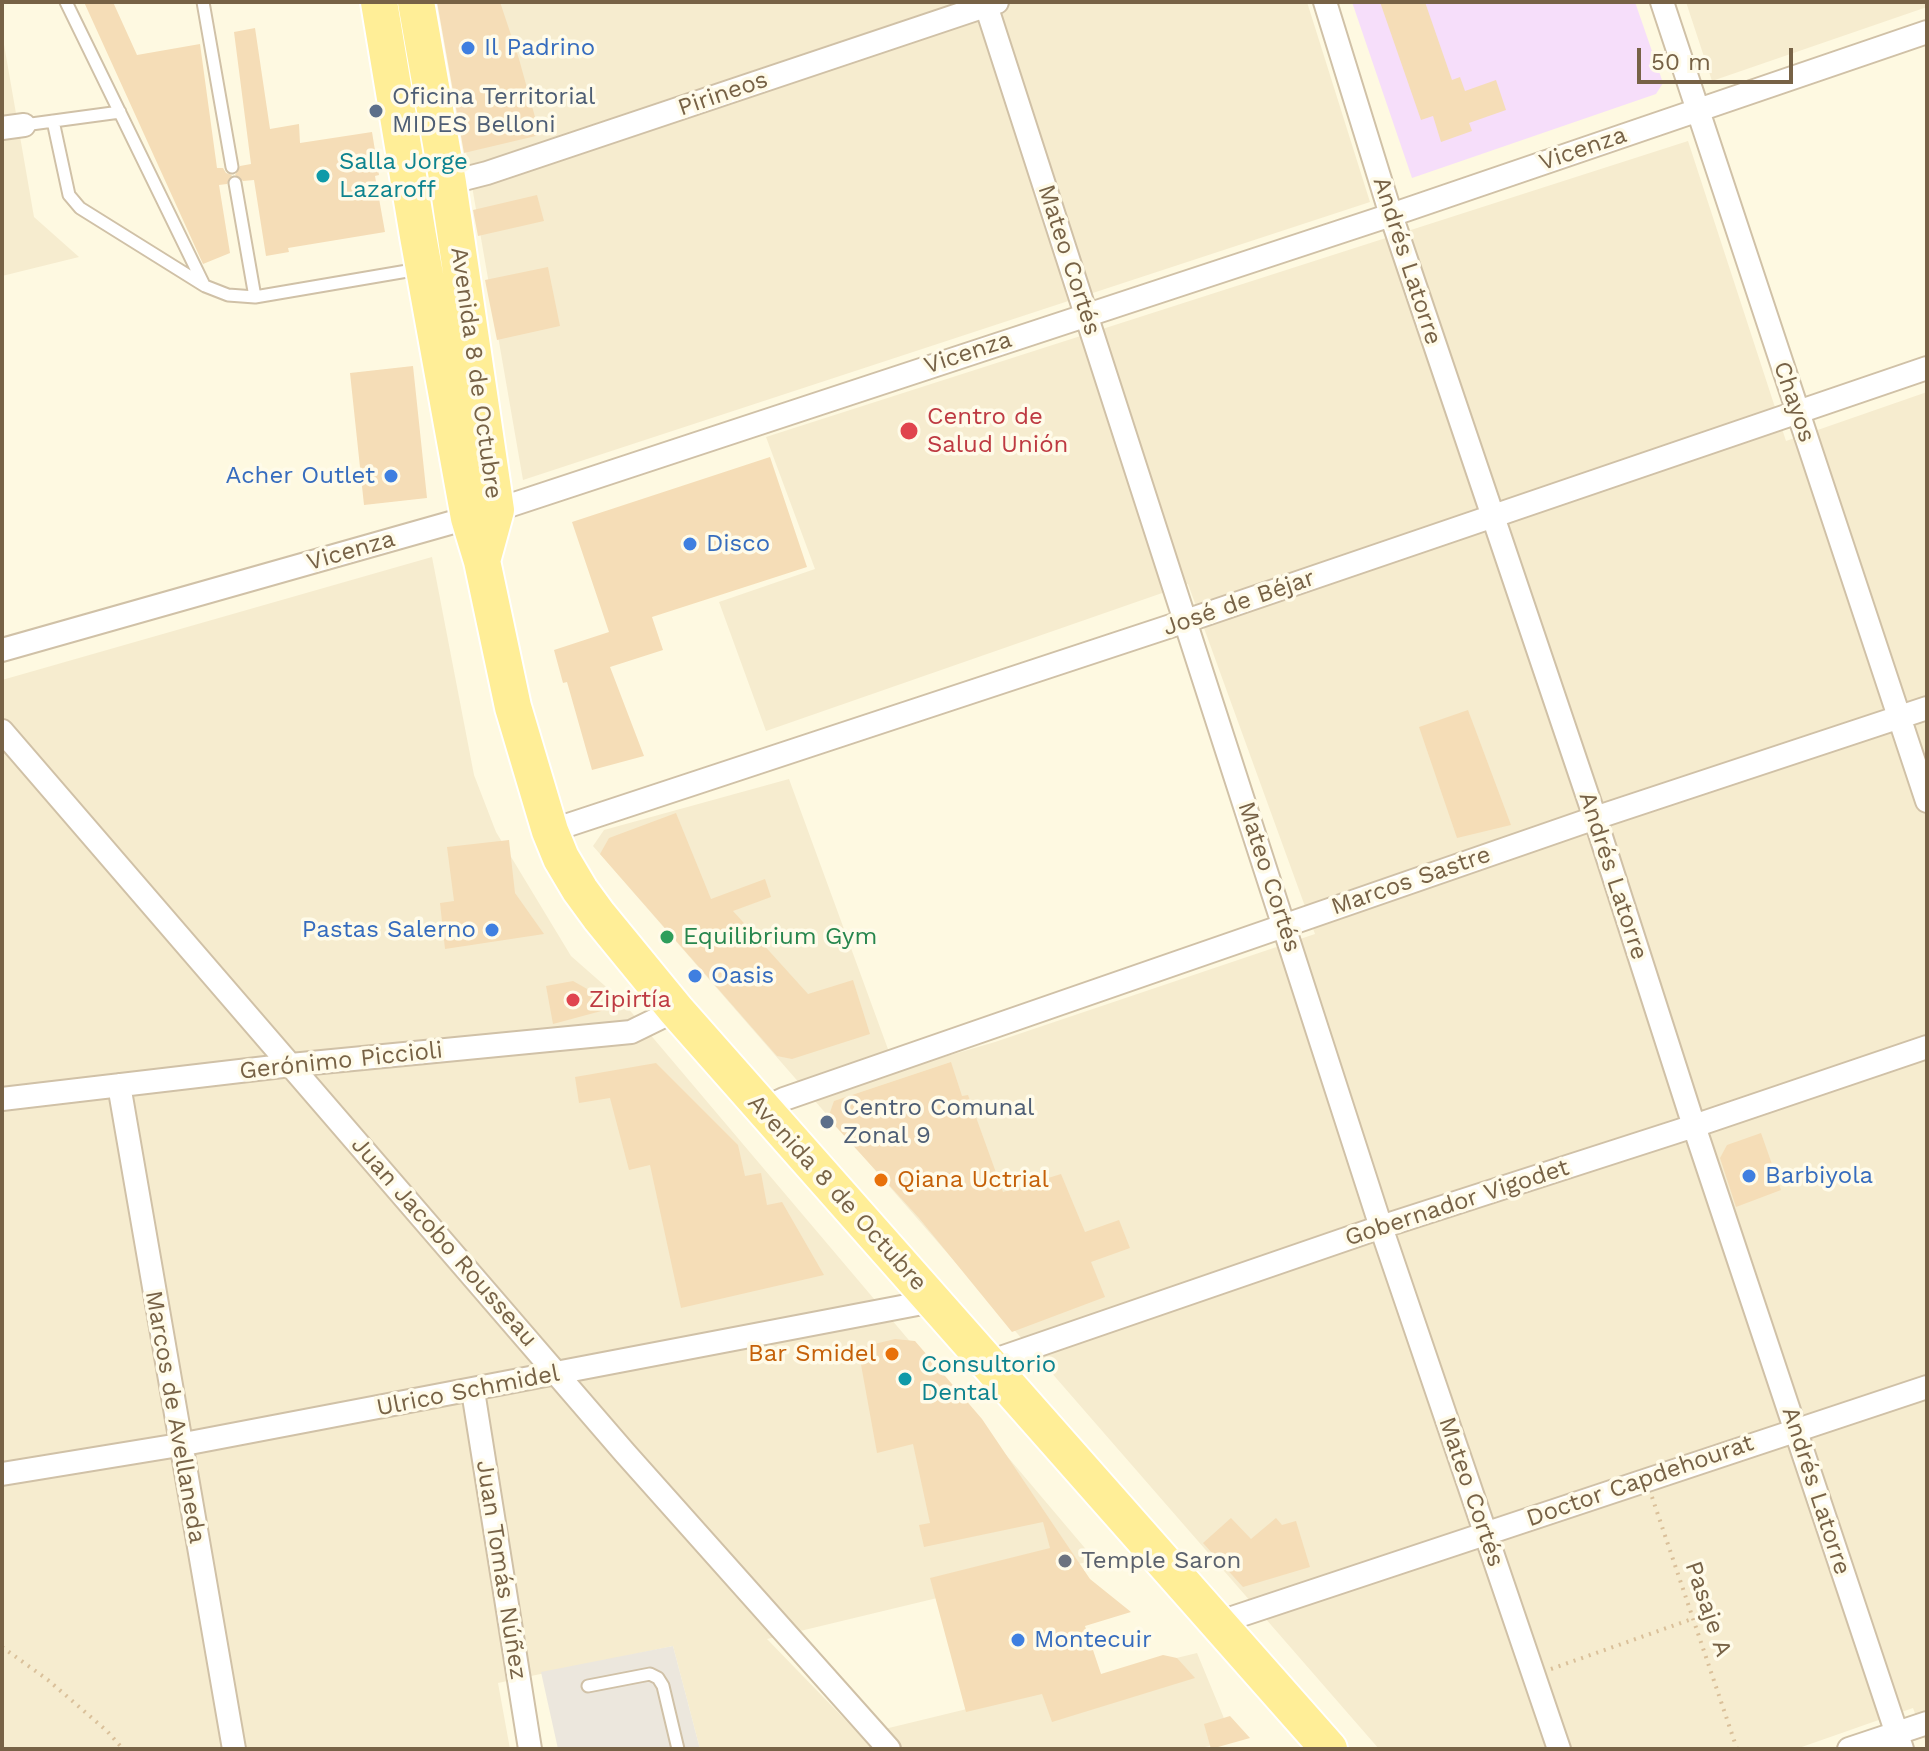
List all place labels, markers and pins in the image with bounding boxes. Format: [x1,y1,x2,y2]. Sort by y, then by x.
place label: Il Padrino [484,34,595,62]
marker: Il Padrino [459,39,477,57]
place label: Oficina Territorial MIDES Belloni [392,83,595,139]
marker: Oficina Territorial MIDES Belloni [367,102,385,120]
place label: Salla Jorge Lazaroff [339,148,468,204]
marker: Salla Jorge Lazaroff [314,167,332,185]
place label: Centro de Salud Unión [927,403,1068,459]
marker: Centro de Salud Unión [898,420,920,442]
place label: Acher Outlet [226,462,375,490]
marker: Acher Outlet [382,467,400,485]
place label: Disco [706,530,770,558]
marker: Disco [681,535,699,553]
place label: Pastas Salerno [302,916,476,944]
marker: Pastas Salerno [483,921,501,939]
place label: Equilibrium Gym [683,923,877,951]
marker: Equilibrium Gym [658,928,676,946]
place label: Oasis [711,962,774,990]
marker: Oasis [686,967,704,985]
place label: Zipirtía [589,986,671,1014]
marker: Zipirtía [564,991,582,1009]
place label: Centro Comunal Zonal 9 [843,1094,1034,1150]
marker: Centro Comunal Zonal 9 [818,1113,836,1131]
place label: Barbiyola [1765,1162,1873,1190]
place label: Qiana Uctrial [897,1166,1049,1194]
marker: Barbiyola [1740,1167,1758,1185]
marker: Qiana Uctrial [872,1171,890,1189]
place label: Bar Smidel [748,1340,876,1368]
marker: Bar Smidel [883,1345,901,1363]
place label: Consultorio Dental [921,1351,1056,1407]
marker: Consultorio Dental [896,1370,914,1388]
place label: Temple Saron [1081,1547,1241,1575]
marker: Temple Saron [1056,1552,1074,1570]
place label: Montecuir [1034,1626,1152,1654]
marker: Montecuir [1009,1631,1027,1649]

